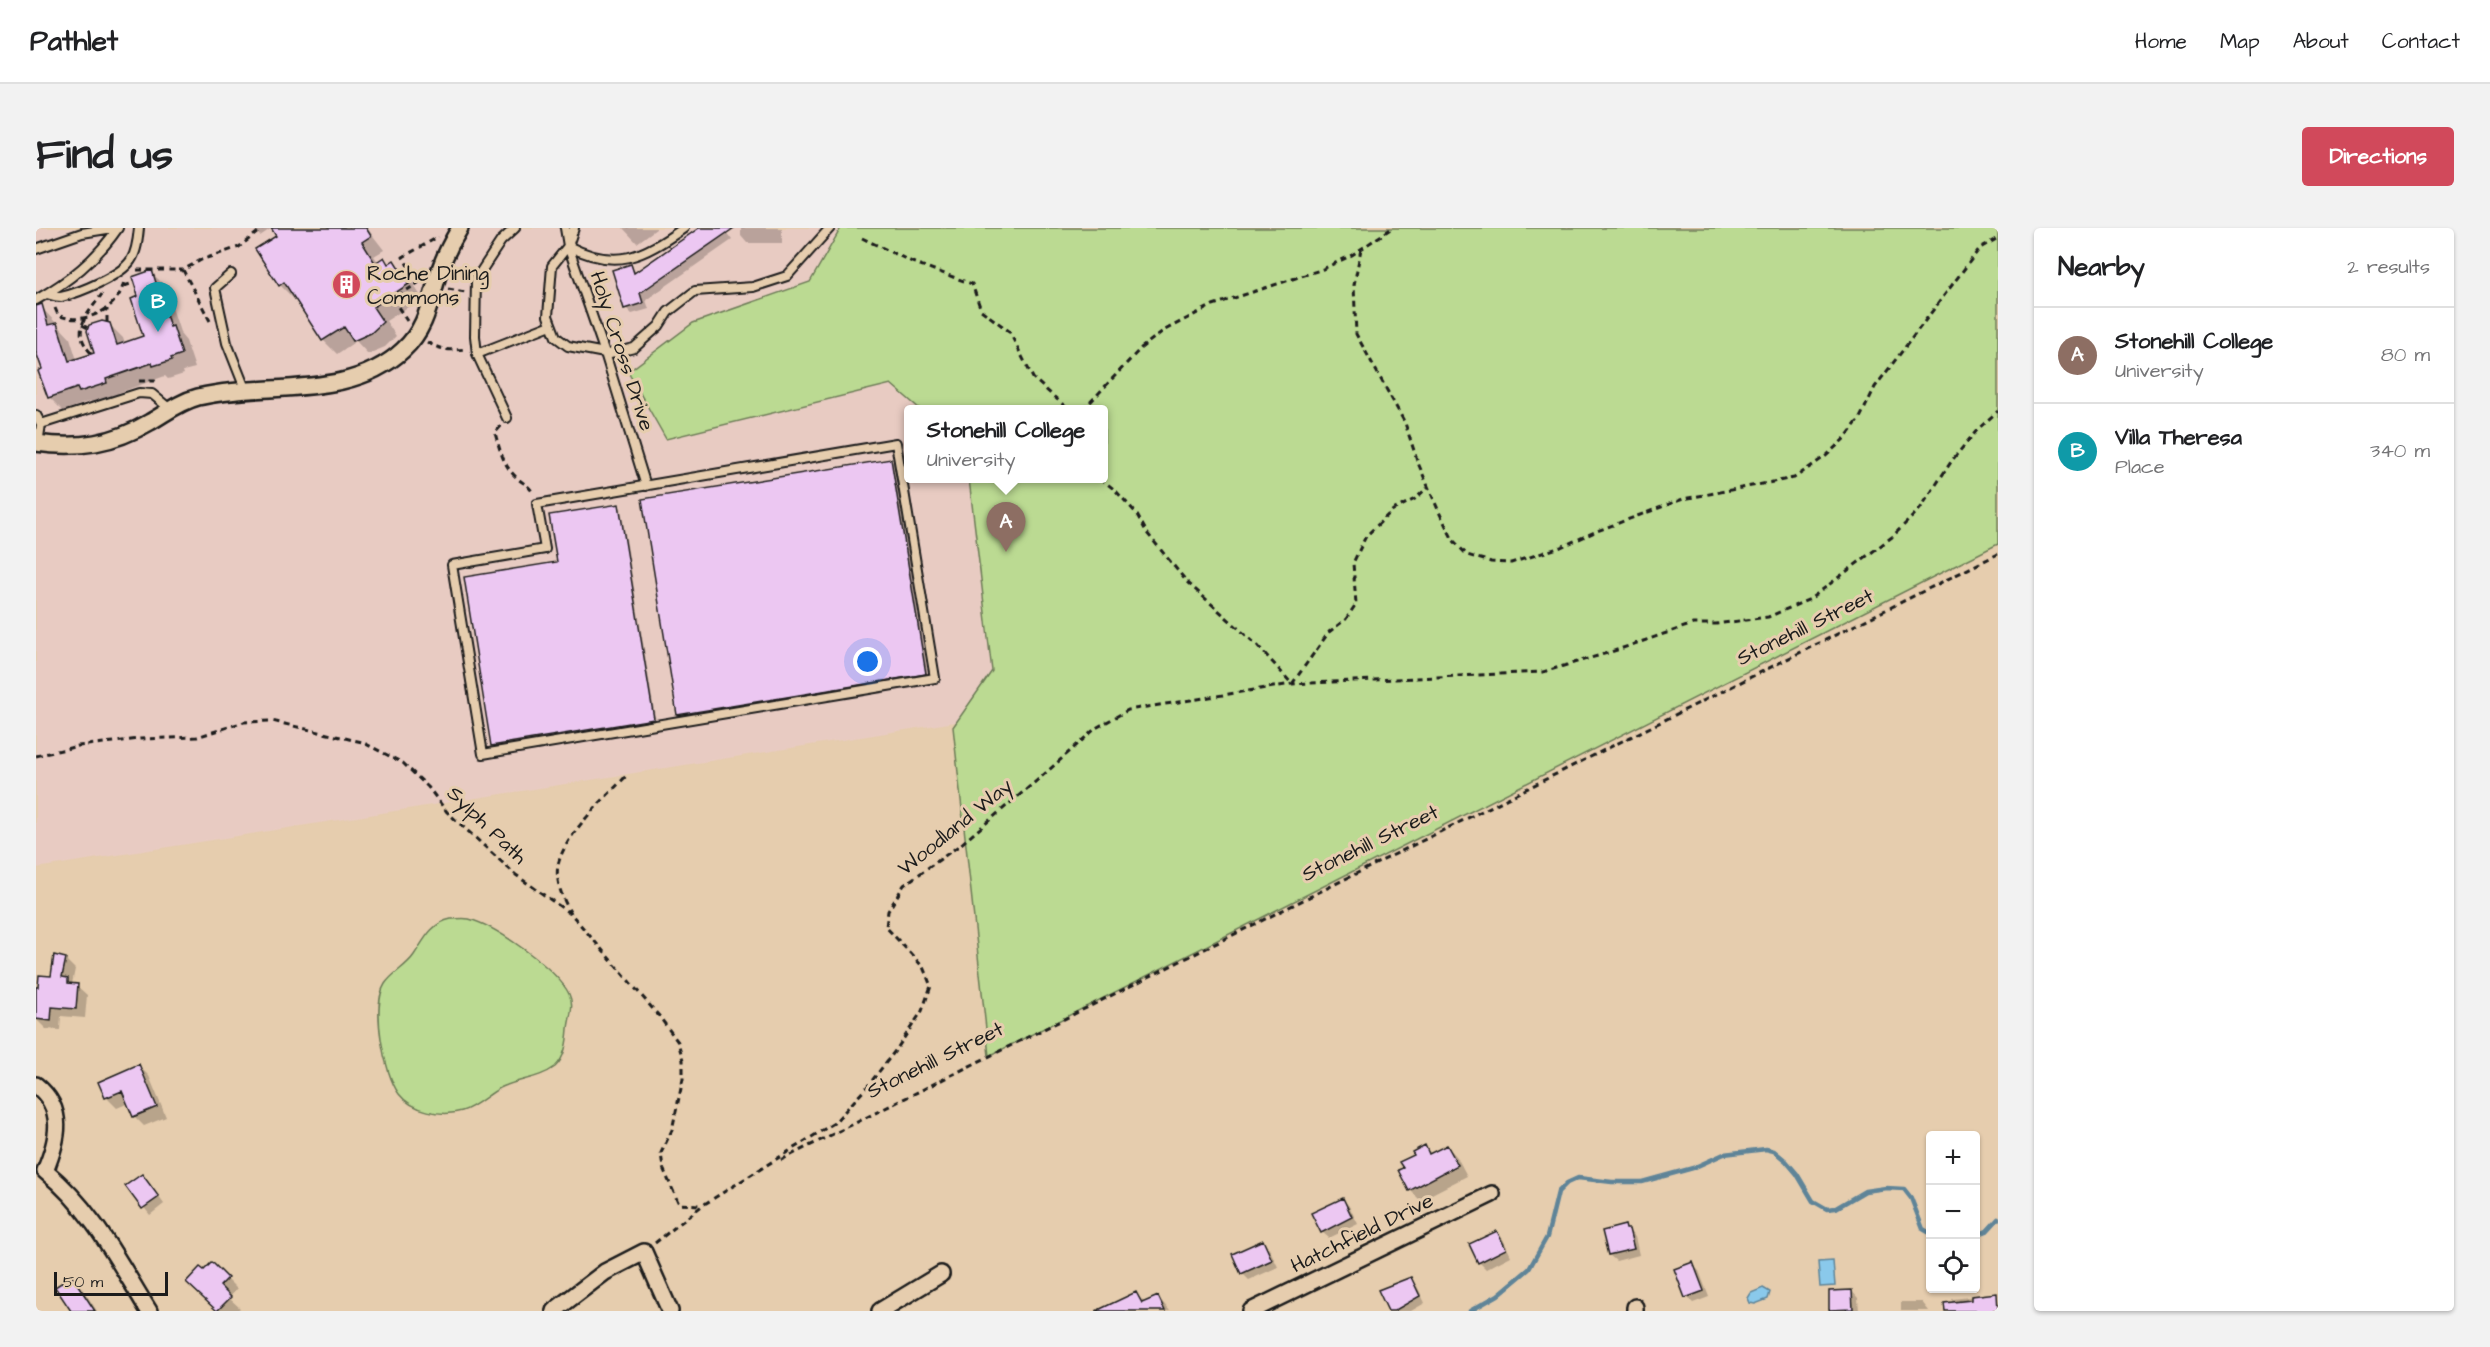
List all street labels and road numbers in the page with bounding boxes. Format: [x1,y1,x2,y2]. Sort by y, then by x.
street label: Holy Cross Drive [581,268,661,435]
street label: Stonehill Street [1732,581,1879,673]
street label: Woodland Way [892,771,1020,884]
street label: Sylph Path [439,779,534,873]
street label: Stonehill Street [1297,797,1444,889]
street label: Stonehill Street [862,1014,1009,1106]
street label: Hatchfield Drive [1286,1186,1438,1280]

